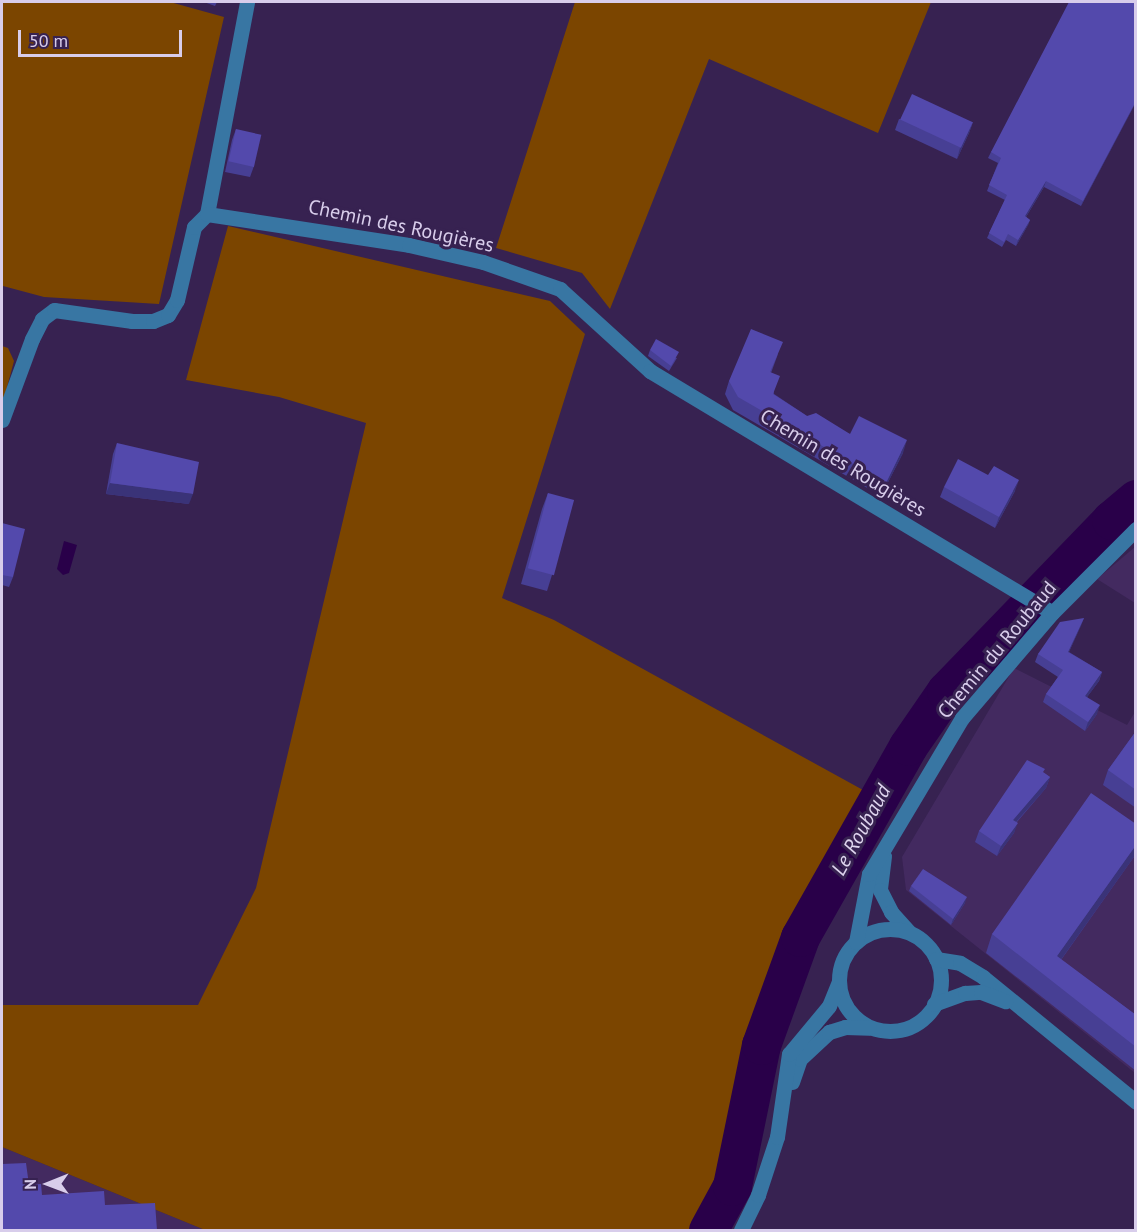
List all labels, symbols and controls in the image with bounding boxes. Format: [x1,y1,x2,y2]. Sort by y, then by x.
scale bar [21,18,184,56]
text: 50 m [29,29,68,52]
street label: Chemin des Rougières [306,195,496,257]
street label: Chemin des Rougières [756,404,930,522]
street label: Chemin du Roubaud [933,576,1061,724]
water label: Le Roubaud [826,780,896,880]
north arrow [18,1154,78,1214]
text: N [20,1179,40,1190]

